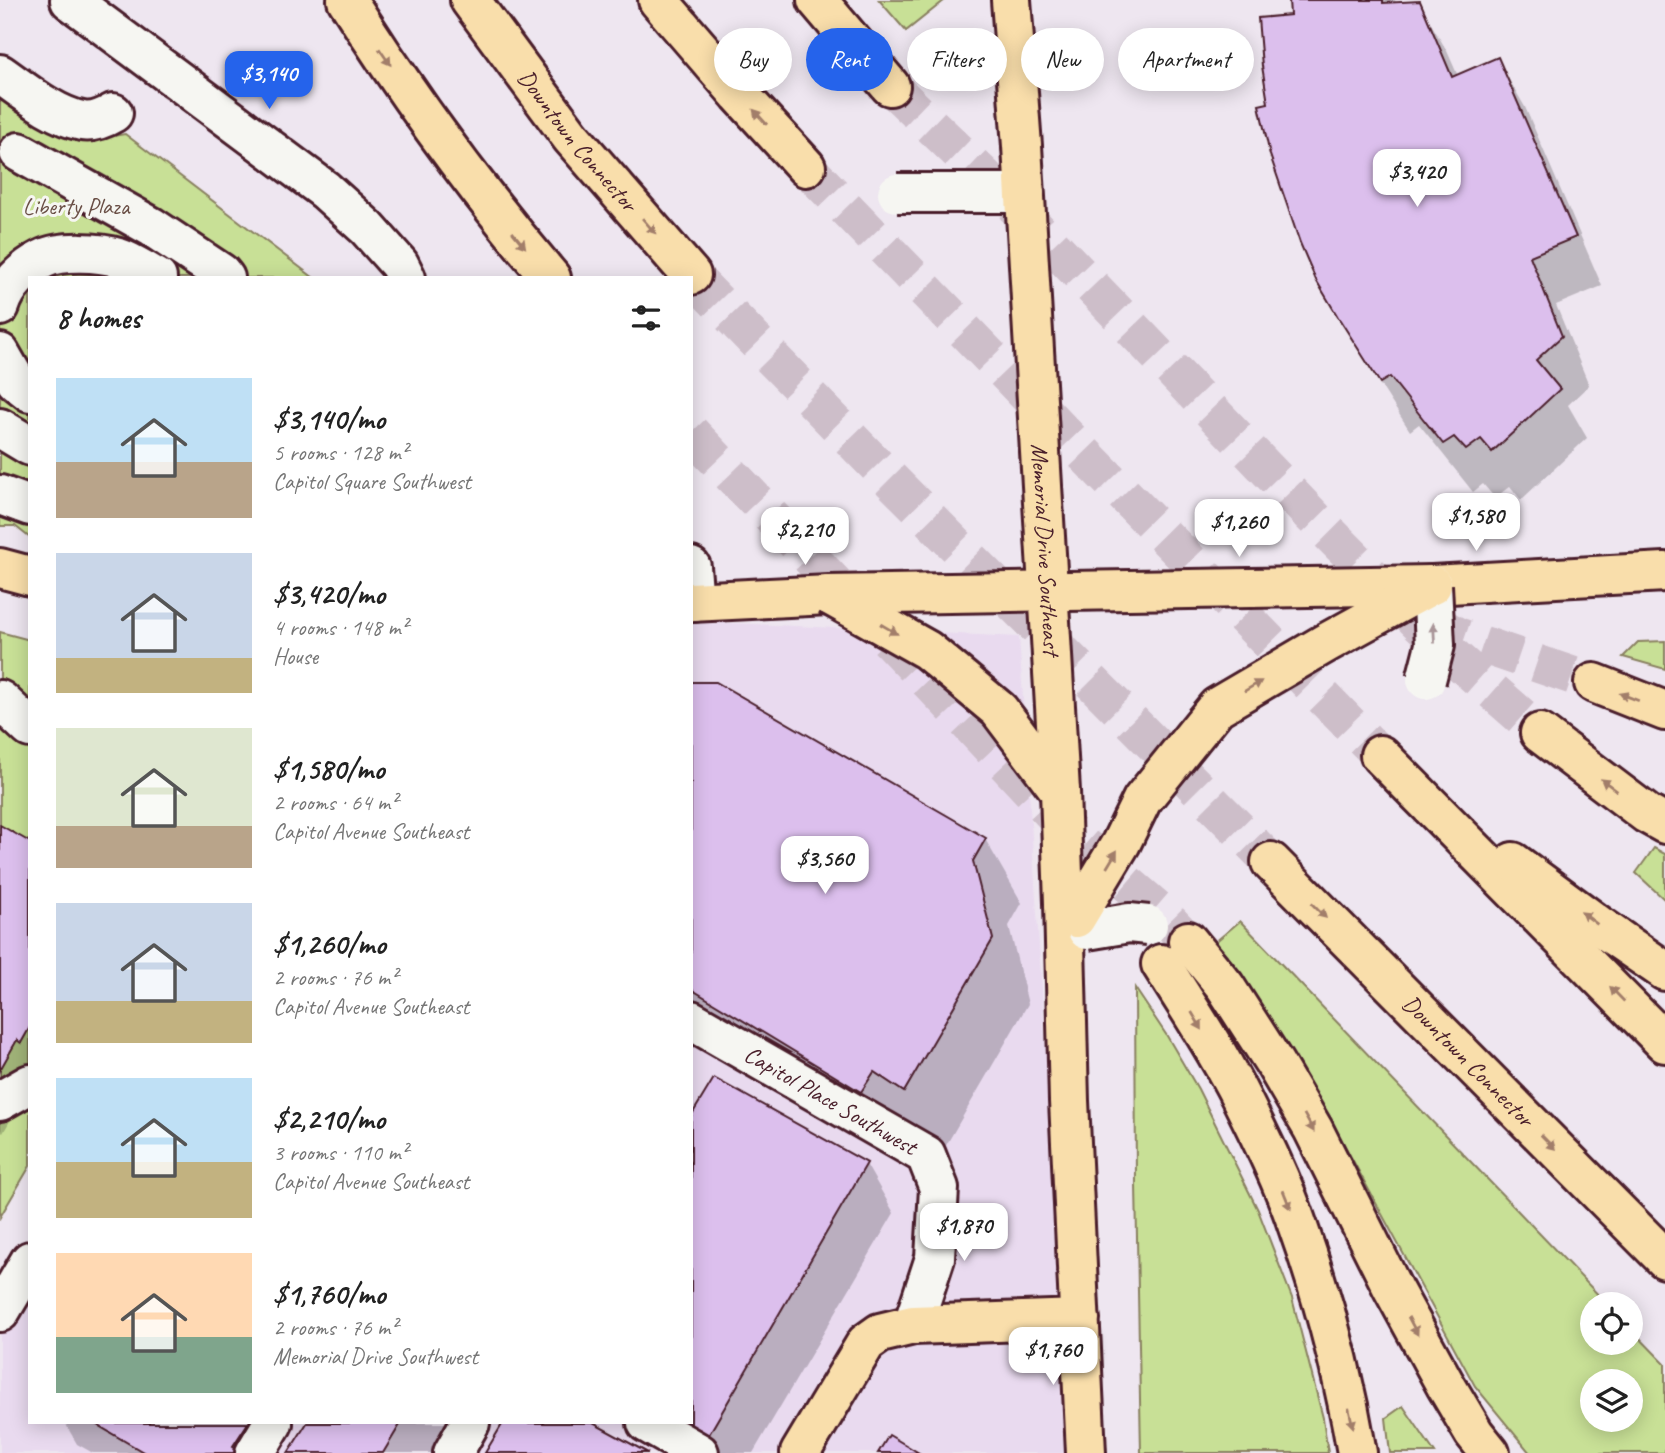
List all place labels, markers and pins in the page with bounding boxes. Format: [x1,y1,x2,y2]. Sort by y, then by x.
pin: $3,140 [212,52,326,111]
pin: $3,420 [1360,150,1474,209]
pin: $1,580 [1419,494,1533,553]
pin: $1,260 [1182,500,1296,559]
pin: $2,210 [748,508,862,567]
pin: $3,560 [768,836,882,896]
pin: $1,870 [907,1204,1021,1263]
pin: $1,760 [996,1328,1110,1387]

